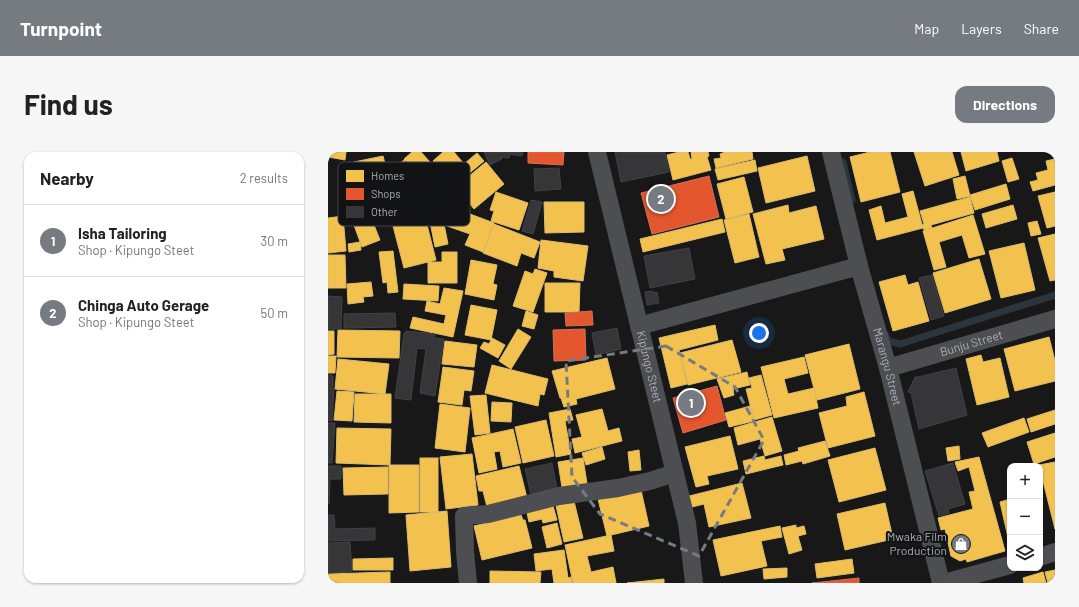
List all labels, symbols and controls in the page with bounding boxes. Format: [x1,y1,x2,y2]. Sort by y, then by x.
text: Turnpoint [20,17,102,40]
text: Map [914,20,939,37]
text: Layers [961,20,1002,37]
text: Share [1024,20,1059,37]
button: Directions [955,86,1055,123]
text: Find us [24,87,113,121]
legend [338,162,470,226]
text: Nearby [40,168,94,188]
text: Homes [371,169,404,182]
text: 2 results [240,170,288,186]
pin: 2 [648,184,674,214]
text: Shops [371,187,401,200]
text: Other [371,205,398,218]
text: Isha Tailoring [78,224,167,242]
text: 1 [51,233,55,249]
text: 30 m [261,233,288,249]
text: Shop · Kipungo Steet [78,242,194,258]
text: Chinga Auto Gerage [78,296,209,314]
text: 2 [49,305,57,321]
text: 50 m [261,305,288,321]
text: Shop · Kipungo Steet [78,314,194,330]
your location [749,323,769,343]
street label: Marangu Street [871,326,905,407]
street label: Bunju Street [938,327,1004,358]
street label: Kipungo Steet [635,329,666,404]
pin: 1 [678,388,704,418]
map controls [1007,463,1043,571]
button: + [1007,463,1043,499]
button: − [1007,499,1043,535]
place label: Mwaka Film Production [887,529,947,557]
shop icon: Mwaka Film Production [950,533,972,555]
button: layers [1007,535,1043,571]

